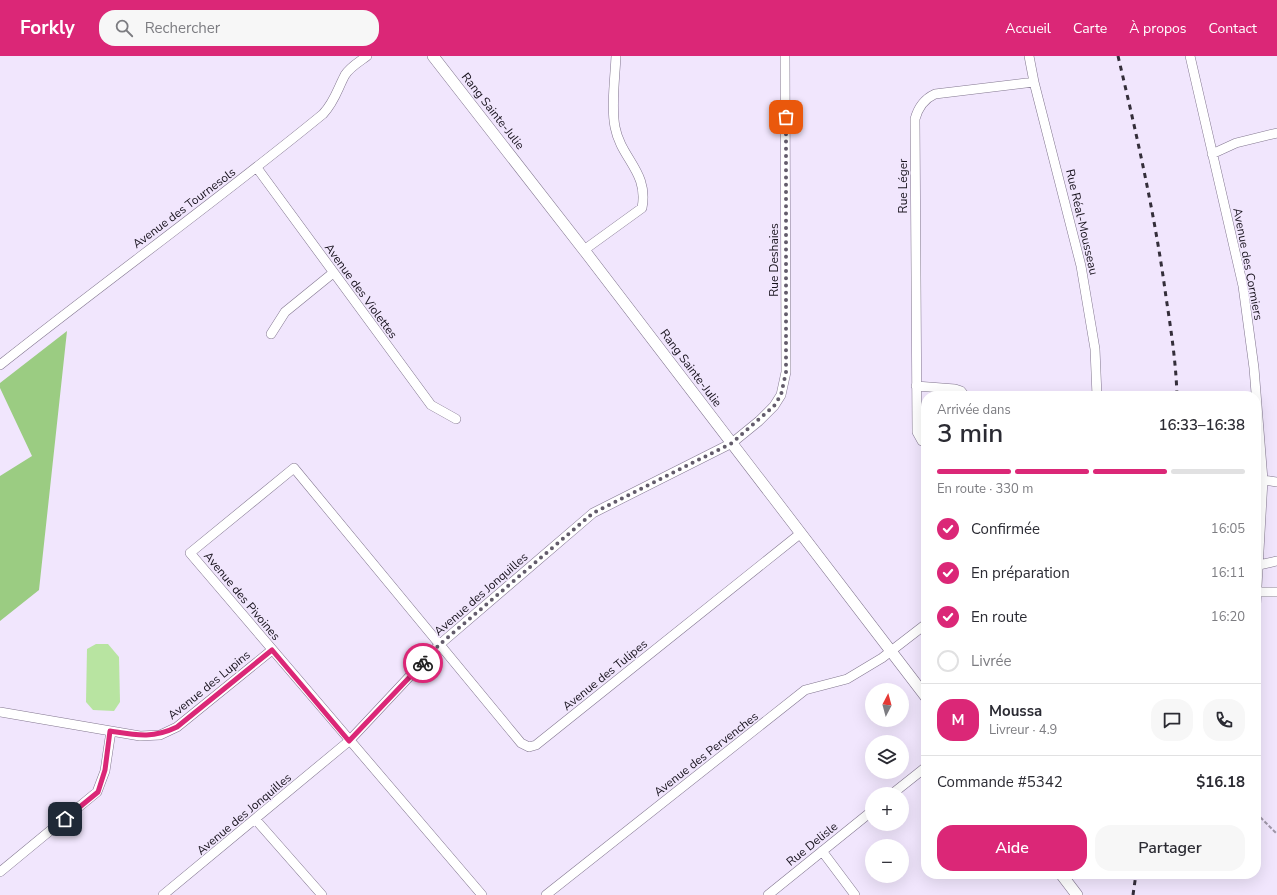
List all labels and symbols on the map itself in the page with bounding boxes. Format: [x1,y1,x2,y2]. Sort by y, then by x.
street label: Rang Sainte-Julie [458,69,528,153]
pin [769,100,803,134]
street label: Rue Léger [895,158,911,213]
street label: Avenue des Tournesols [129,164,239,252]
street label: Rue Réal-Mousseau [1062,168,1102,276]
street label: Avenue des Cormiers [1229,206,1267,322]
street label: Rue Deshaies [766,223,782,297]
street label: Avenue des Violettes [321,240,401,342]
street label: Rang Sainte-Julie [656,326,726,410]
street label: Avenue des Pivoines [200,548,284,644]
street label: Avenue des Jonquilles [431,549,531,639]
street label: Avenue des Tulipes [559,636,651,714]
courier [403,643,443,683]
street label: Avenue des Lupins [164,647,254,723]
north arrow [865,683,909,727]
street label: Avenue des Pervenches [651,708,762,800]
street label: Avenue des Jonquilles [193,769,295,858]
pin [48,802,82,836]
street label: Rue Delisle [783,818,841,870]

